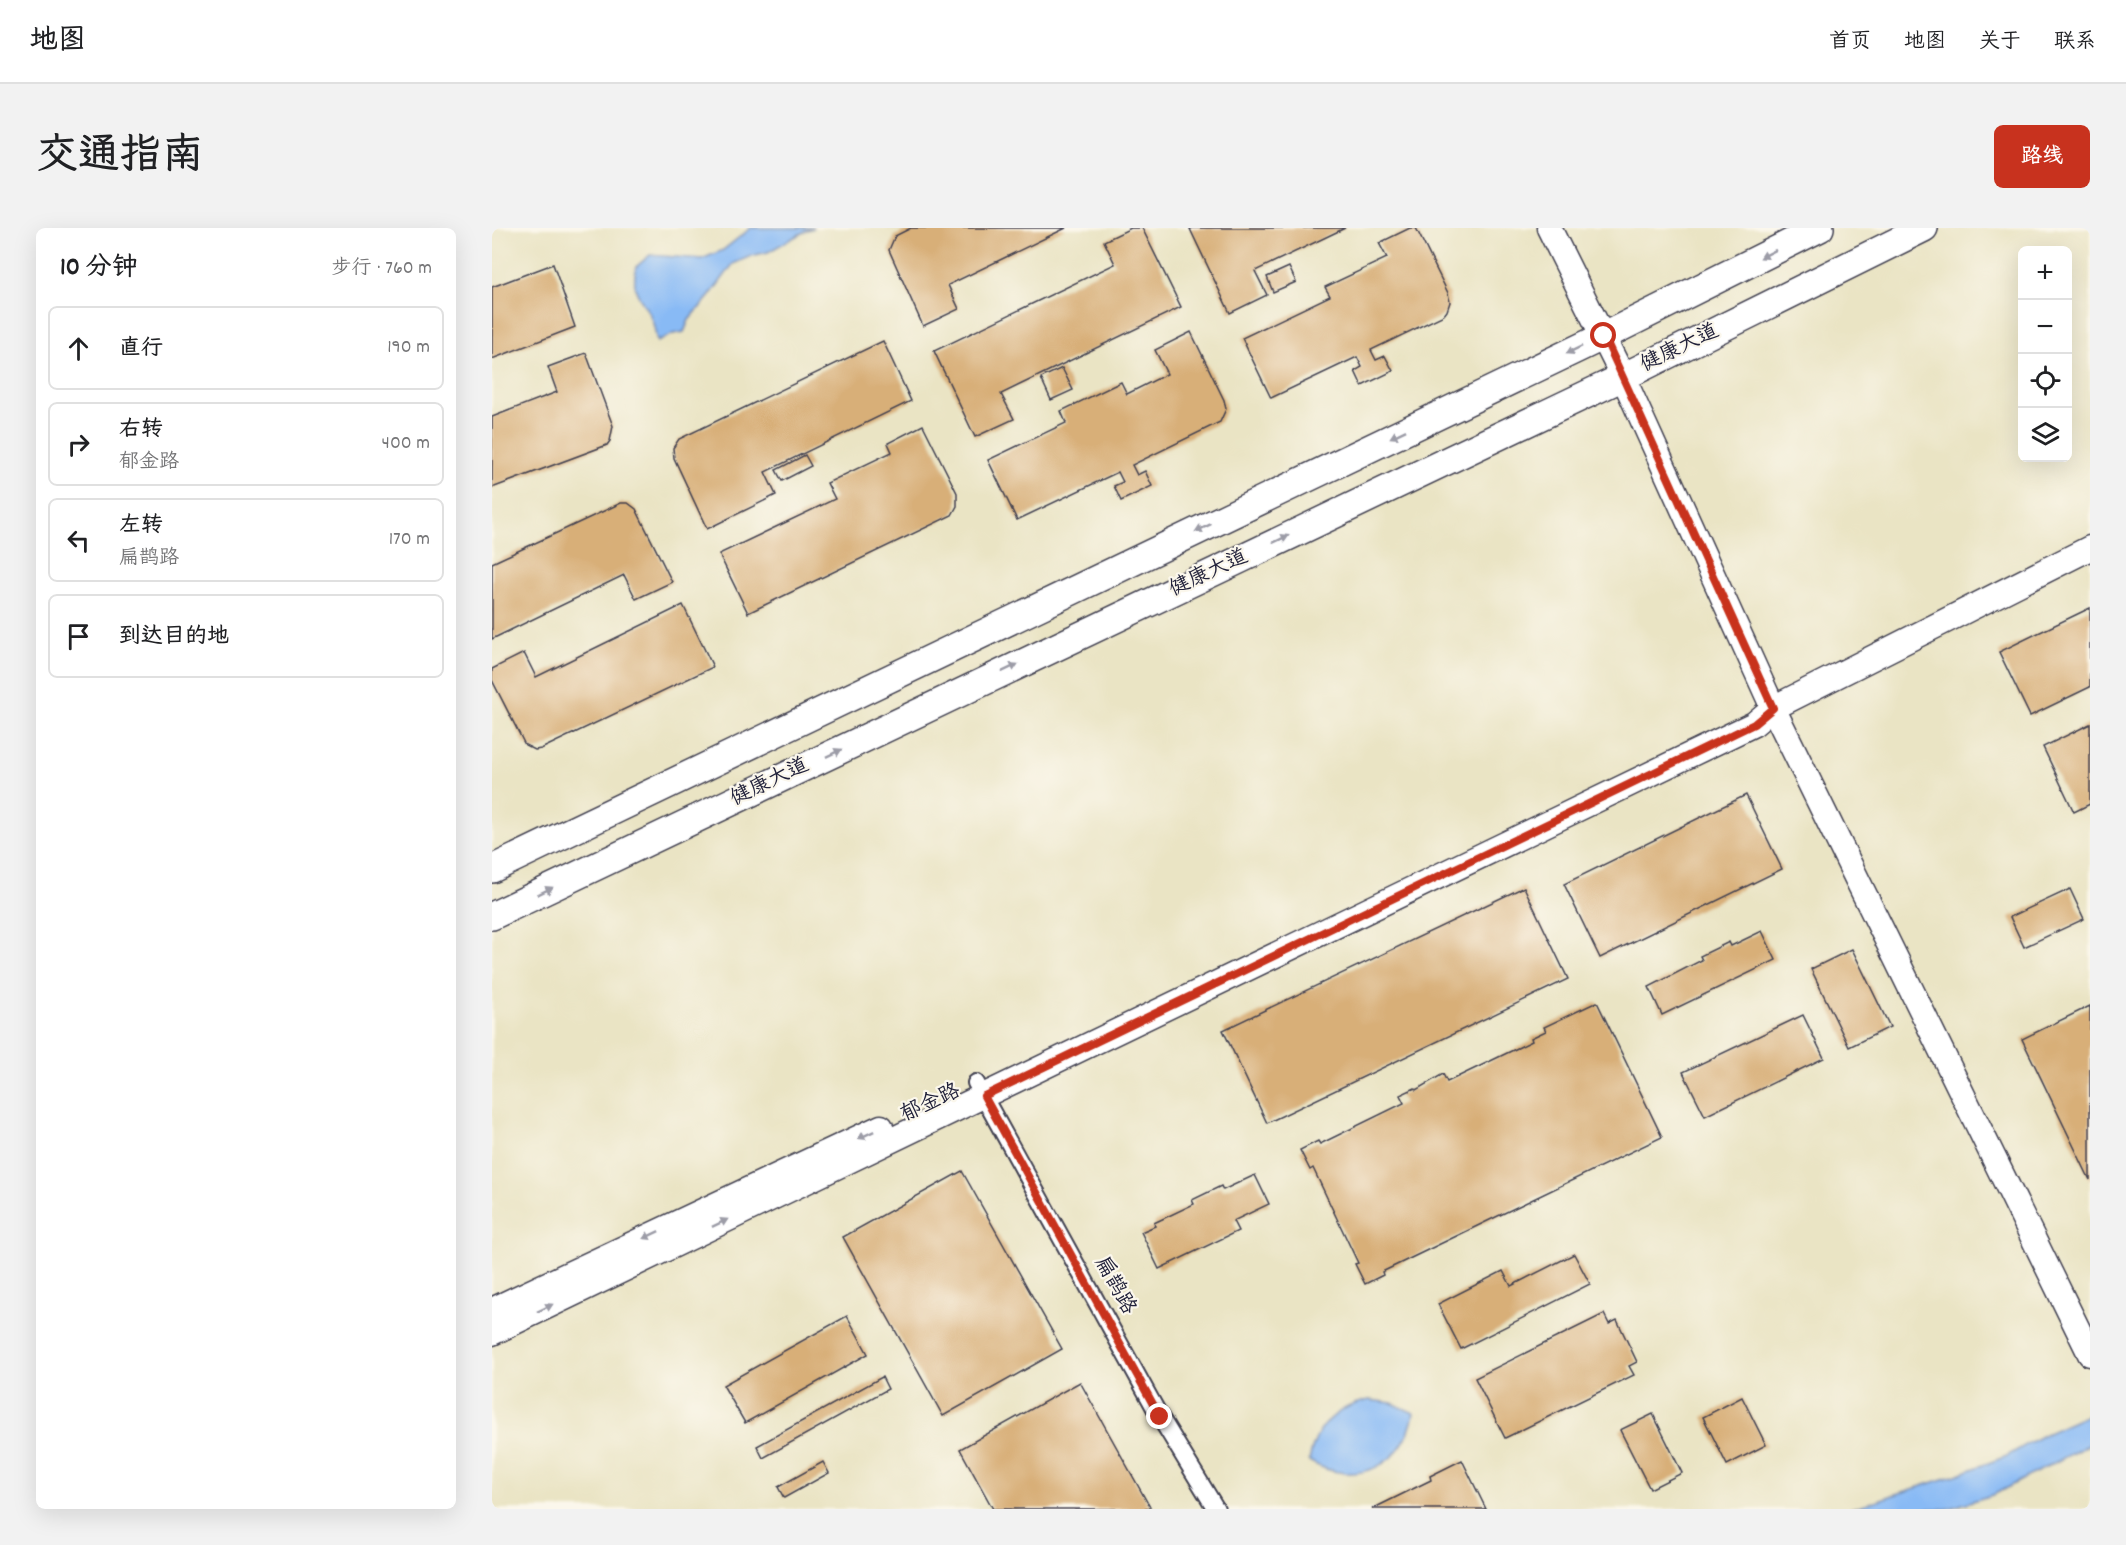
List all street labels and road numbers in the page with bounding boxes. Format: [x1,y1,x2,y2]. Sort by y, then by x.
street label: 健康大道 [1636,317,1724,381]
street label: 健康大道 [1165,543,1253,605]
street label: 健康大道 [726,751,814,815]
street label: 郁金路 [896,1077,966,1131]
street label: 扁鹊路 [1086,1251,1142,1321]

